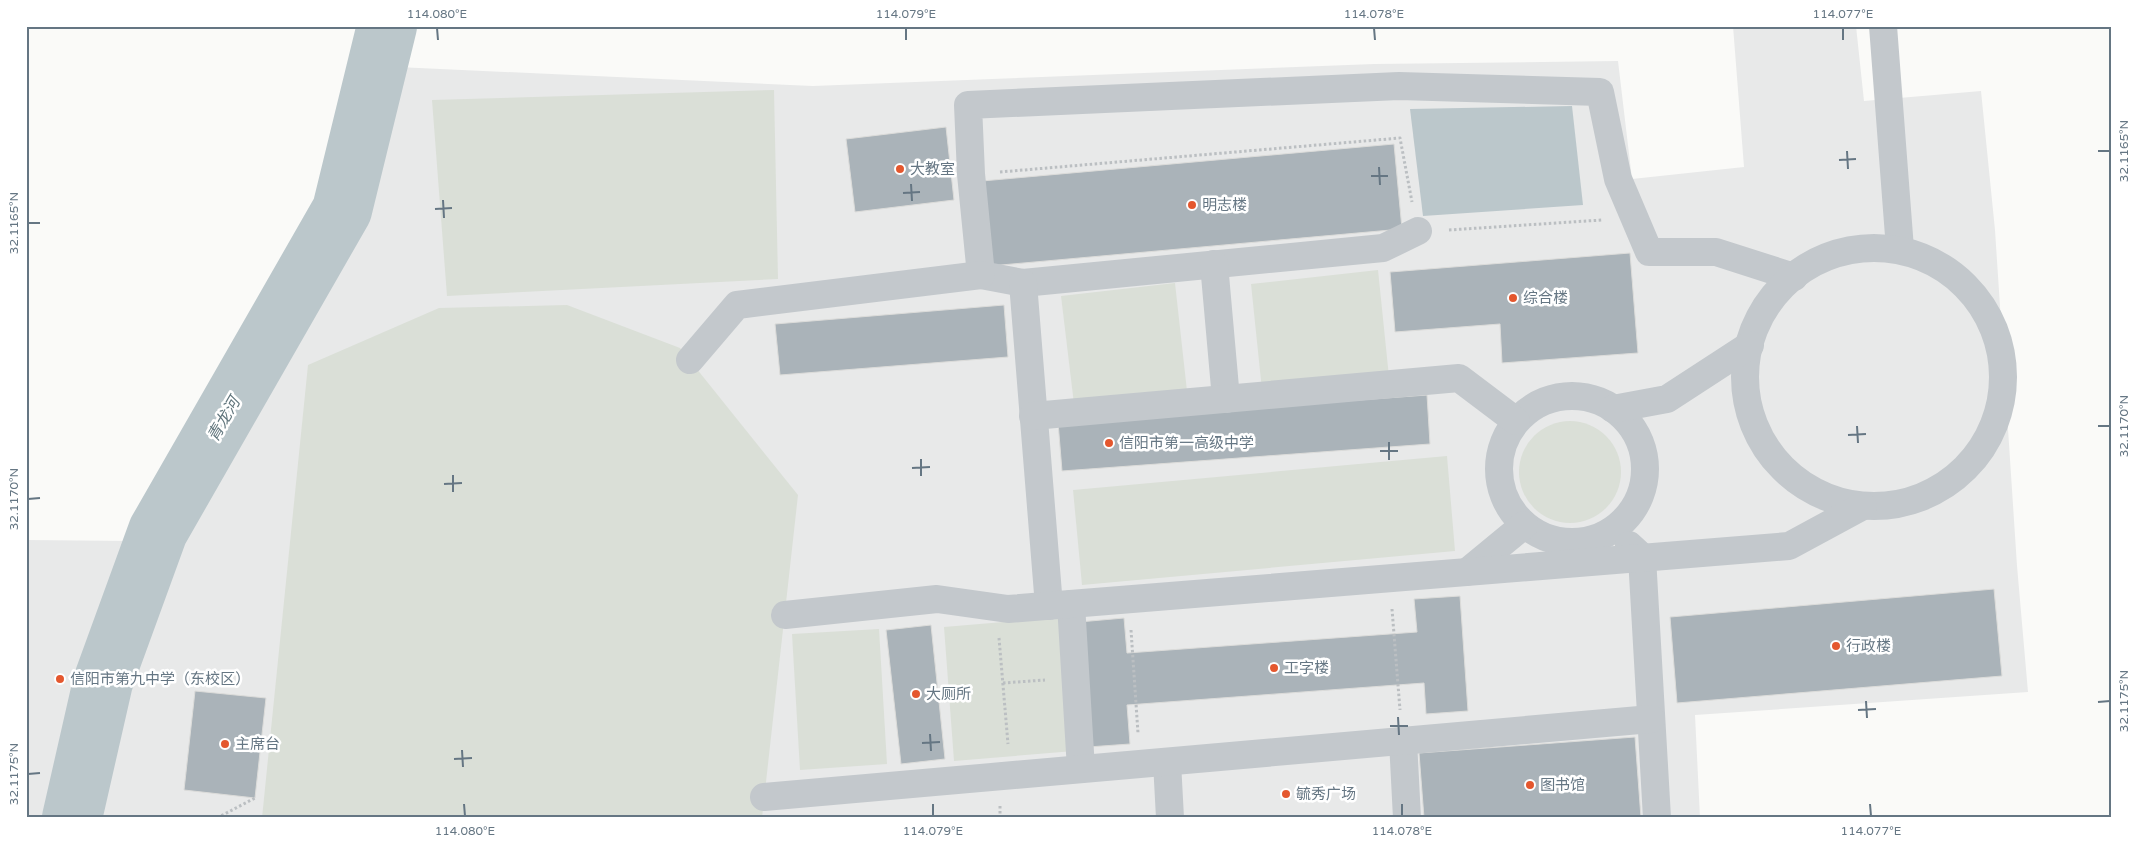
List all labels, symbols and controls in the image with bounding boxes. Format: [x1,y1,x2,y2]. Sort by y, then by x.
text: 114.080°E [407,7,468,21]
text: 114.079°E [876,7,937,21]
text: 114.078°E [1344,7,1405,21]
text: 114.077°E [1813,7,1874,21]
text: 32.1165°N [2117,120,2131,182]
place label: 大教室 [910,160,955,178]
marker: 大教室 [894,163,906,175]
text: 32.1165°N [7,192,21,254]
place label: 明志楼 [1202,196,1247,214]
marker: 明志楼 [1186,199,1198,211]
place label: 综合楼 [1523,289,1568,307]
marker: 综合楼 [1507,292,1519,304]
water label: 青龙河 [203,391,246,445]
text: 32.1170°N [2117,395,2131,457]
place label: 信阳市第一高级中学 [1119,434,1254,452]
marker: 信阳市第一高级中学 [1103,437,1115,449]
text: 32.1170°N [7,468,21,530]
place label: 行政楼 [1846,637,1891,655]
marker: 行政楼 [1830,640,1842,652]
place label: 工字楼 [1284,659,1329,677]
marker: 工字楼 [1268,662,1280,674]
place label: 信阳市第九中学（东校区） [70,670,250,688]
text: 32.1175°N [2117,670,2131,732]
marker: 信阳市第九中学（东校区） [54,673,66,685]
place label: 大厕所 [926,685,971,703]
marker: 大厕所 [910,688,922,700]
place label: 主席台 [235,735,280,753]
marker: 主席台 [219,738,231,750]
text: 32.1175°N [7,743,21,805]
place label: 图书馆 [1540,776,1585,794]
marker: 图书馆 [1524,779,1536,791]
place label: 毓秀广场 [1296,785,1356,803]
marker: 毓秀广场 [1280,788,1292,800]
text: 114.080°E [435,824,496,838]
text: 114.079°E [903,824,964,838]
text: 114.078°E [1372,824,1433,838]
text: 114.077°E [1841,824,1902,838]

